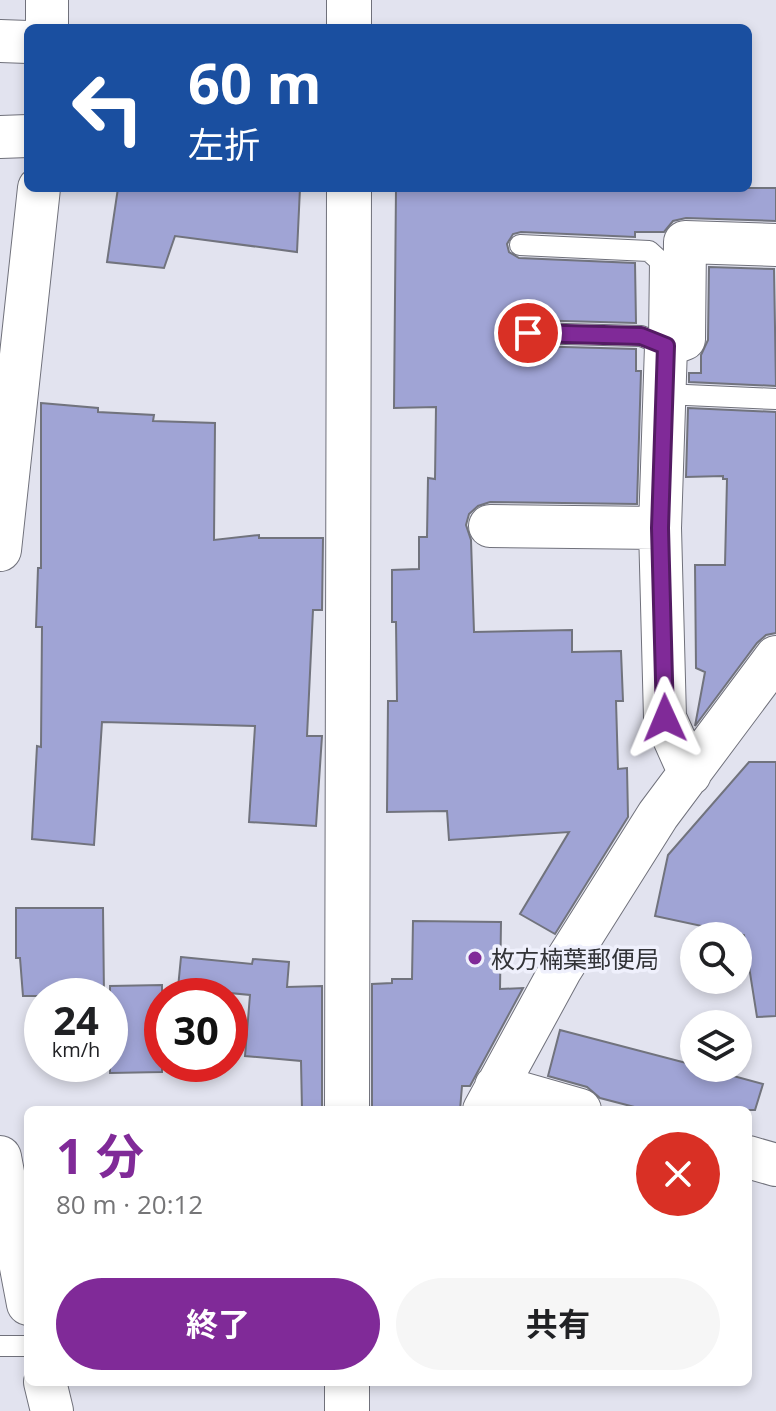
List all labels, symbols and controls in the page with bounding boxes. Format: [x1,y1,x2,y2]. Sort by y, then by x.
text: 60 m [188,44,322,120]
icon: left [56,56,160,160]
text: 左折 [188,120,260,169]
pin [494,299,562,367]
icon: arrive [506,311,550,355]
position arrow [623,676,707,760]
map controls [680,922,752,1082]
button: search [680,922,752,994]
place label: 枚方楠葉郵便局 [491,942,659,975]
marker: 枚方楠葉郵便局 [466,949,484,967]
speed limit sign: 30 [144,978,248,1082]
text: 24 [53,992,99,1047]
button: layers [680,1010,752,1082]
text: km/h [52,1036,100,1063]
text: 1 分 [56,1123,144,1188]
button: close [636,1132,720,1216]
text: 80 m · 20:12 [56,1186,203,1222]
button: 終了 [56,1278,380,1370]
button: 共有 [396,1278,720,1370]

